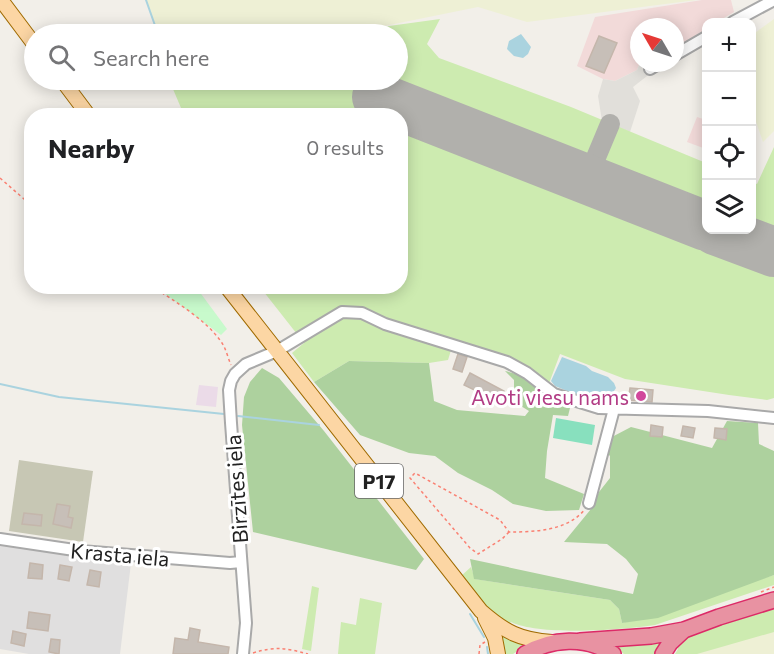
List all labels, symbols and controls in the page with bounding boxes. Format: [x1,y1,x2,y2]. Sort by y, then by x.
north arrow [630,18,684,72]
map controls [702,18,756,234]
button: + [702,18,756,72]
search box [24,24,408,90]
icon: search [45,41,78,74]
text: Search here [93,44,209,71]
button: − [702,72,756,126]
button: locate [702,126,756,180]
text: Nearby [48,132,135,163]
text: 0 results [306,135,384,159]
button: layers [702,180,756,234]
place label: Avoti viesu nams [471,384,629,409]
marker: Avoti viesu nams [634,389,648,403]
street label: Birzītes iela [220,434,252,544]
road number: P17 [355,464,403,498]
street label: Krasta iela [70,537,170,571]

